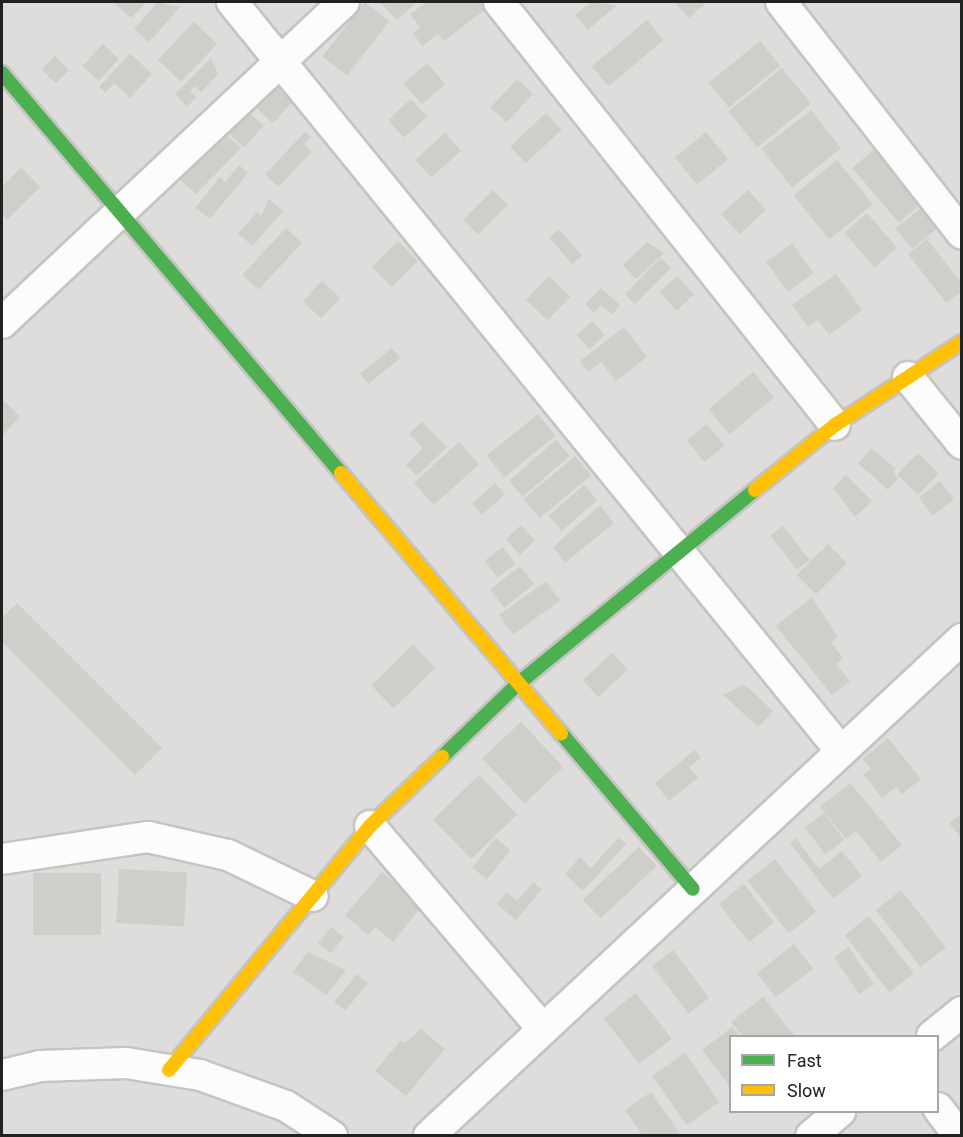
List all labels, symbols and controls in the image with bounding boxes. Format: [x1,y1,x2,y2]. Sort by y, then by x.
legend [729,1035,939,1113]
text: Fast [787,1050,822,1071]
text: Slow [787,1080,826,1101]

